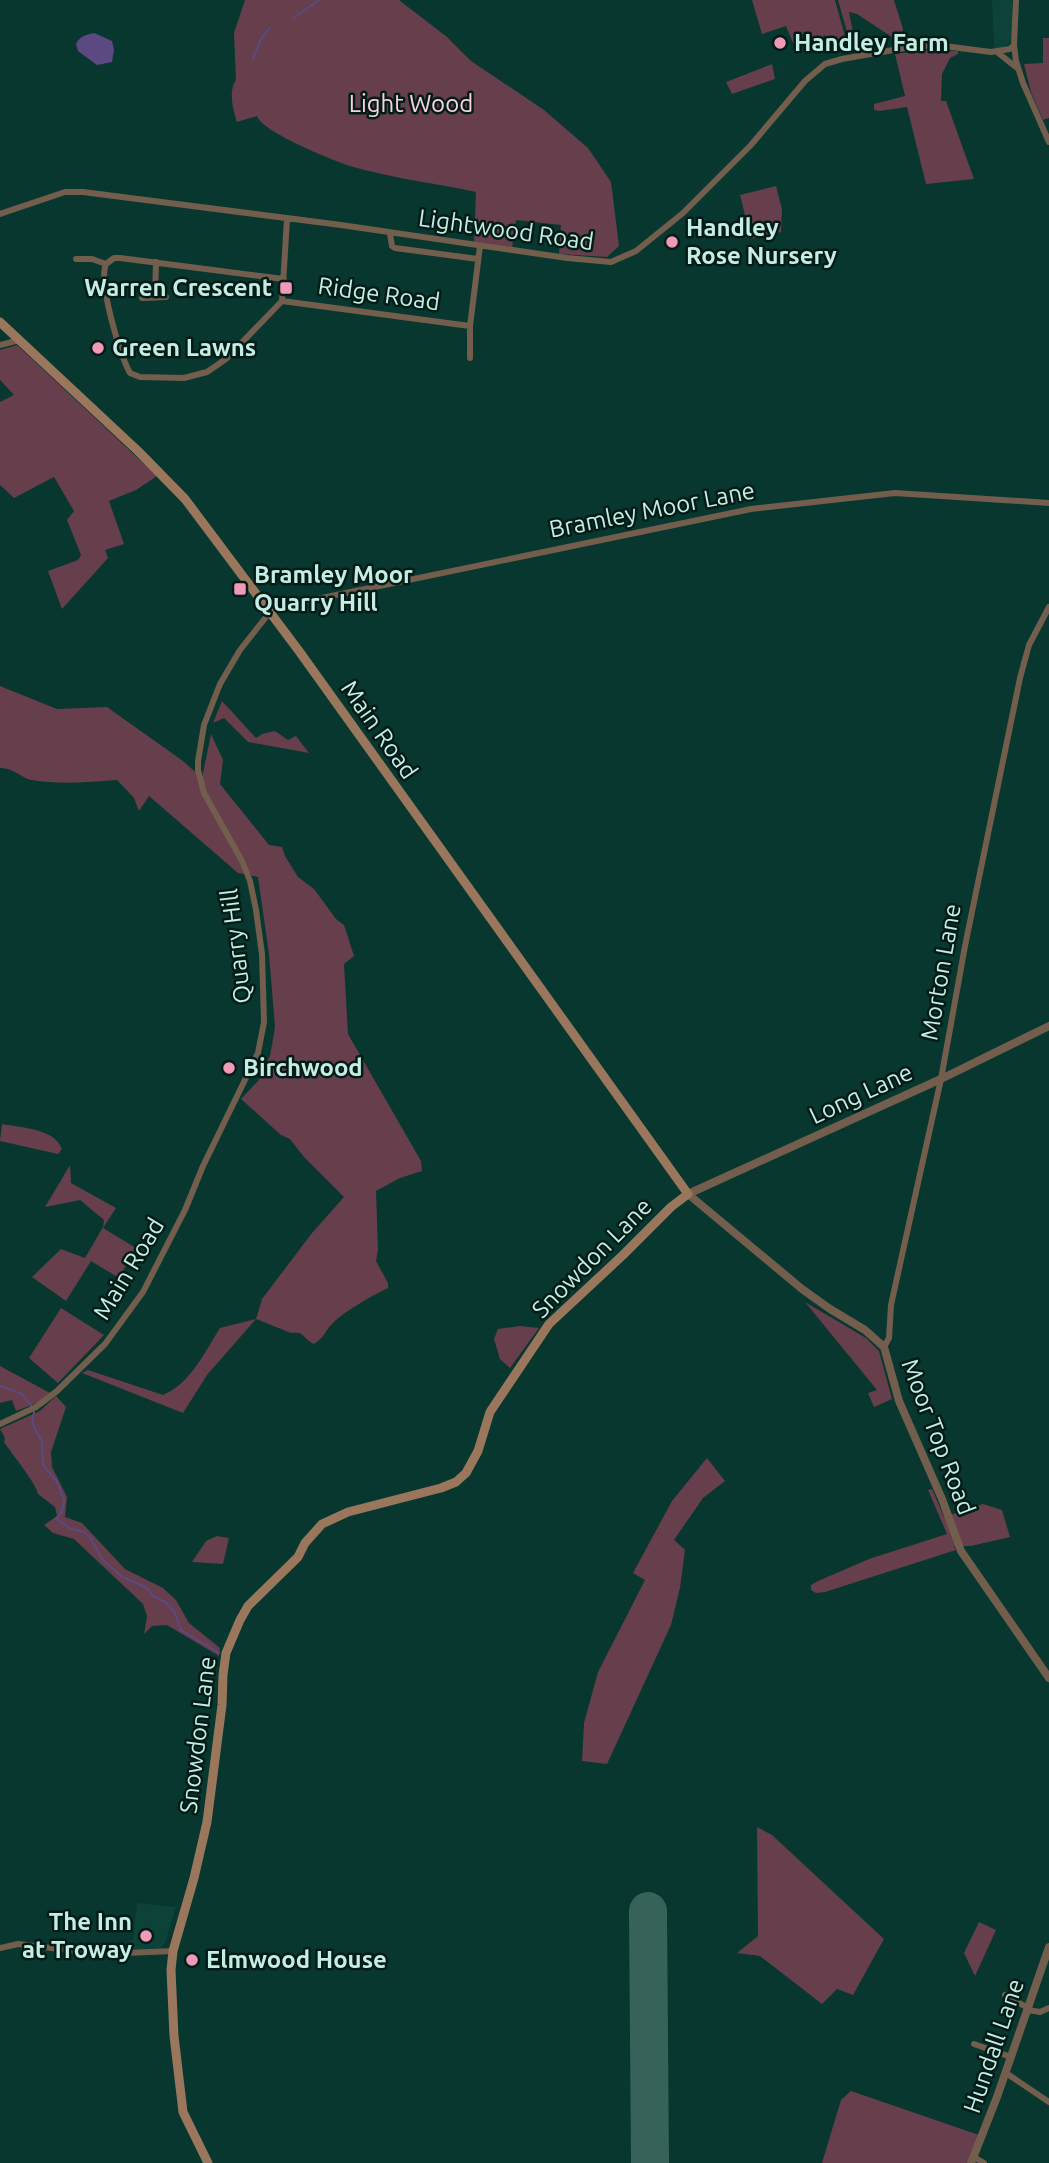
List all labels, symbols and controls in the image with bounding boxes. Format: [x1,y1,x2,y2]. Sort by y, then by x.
place label: Handley Farm [794,29,949,56]
marker: Handley Farm [772,35,788,51]
park label: Light Wood [349,90,473,117]
street label: Lightwood Road [417,204,595,255]
place label: Handley Rose Nursery [686,214,837,269]
marker: Handley Rose Nursery [664,234,680,250]
street label: Ridge Road [316,272,442,315]
place label: Warren Crescent [84,274,272,301]
marker: Warren Crescent [278,280,294,296]
place label: Green Lawns [112,334,256,361]
marker: Green Lawns [90,340,106,356]
street label: Bramley Moor Lane [547,476,757,543]
place label: Bramley Moor Quarry Hill [254,561,413,616]
marker: Bramley Moor Quarry Hill [232,581,248,597]
street label: Main Road [336,675,423,784]
street label: Quarry Hill [215,887,256,1005]
street label: Morton Lane [915,902,966,1042]
place label: Birchwood [243,1054,363,1081]
street label: Long Lane [805,1058,917,1129]
marker: Birchwood [221,1060,237,1076]
street label: Snowdon Lane [526,1192,657,1323]
street label: Main Road [88,1213,169,1324]
street label: Moor Top Road [896,1355,981,1519]
street label: Snowdon Lane [174,1655,221,1815]
place label: The Inn at Troway [22,1908,132,1963]
marker: The Inn at Troway [138,1928,154,1944]
place label: Elmwood House [206,1946,387,1973]
marker: Elmwood House [184,1952,200,1968]
street label: Hundall Lane [958,1975,1029,2116]

